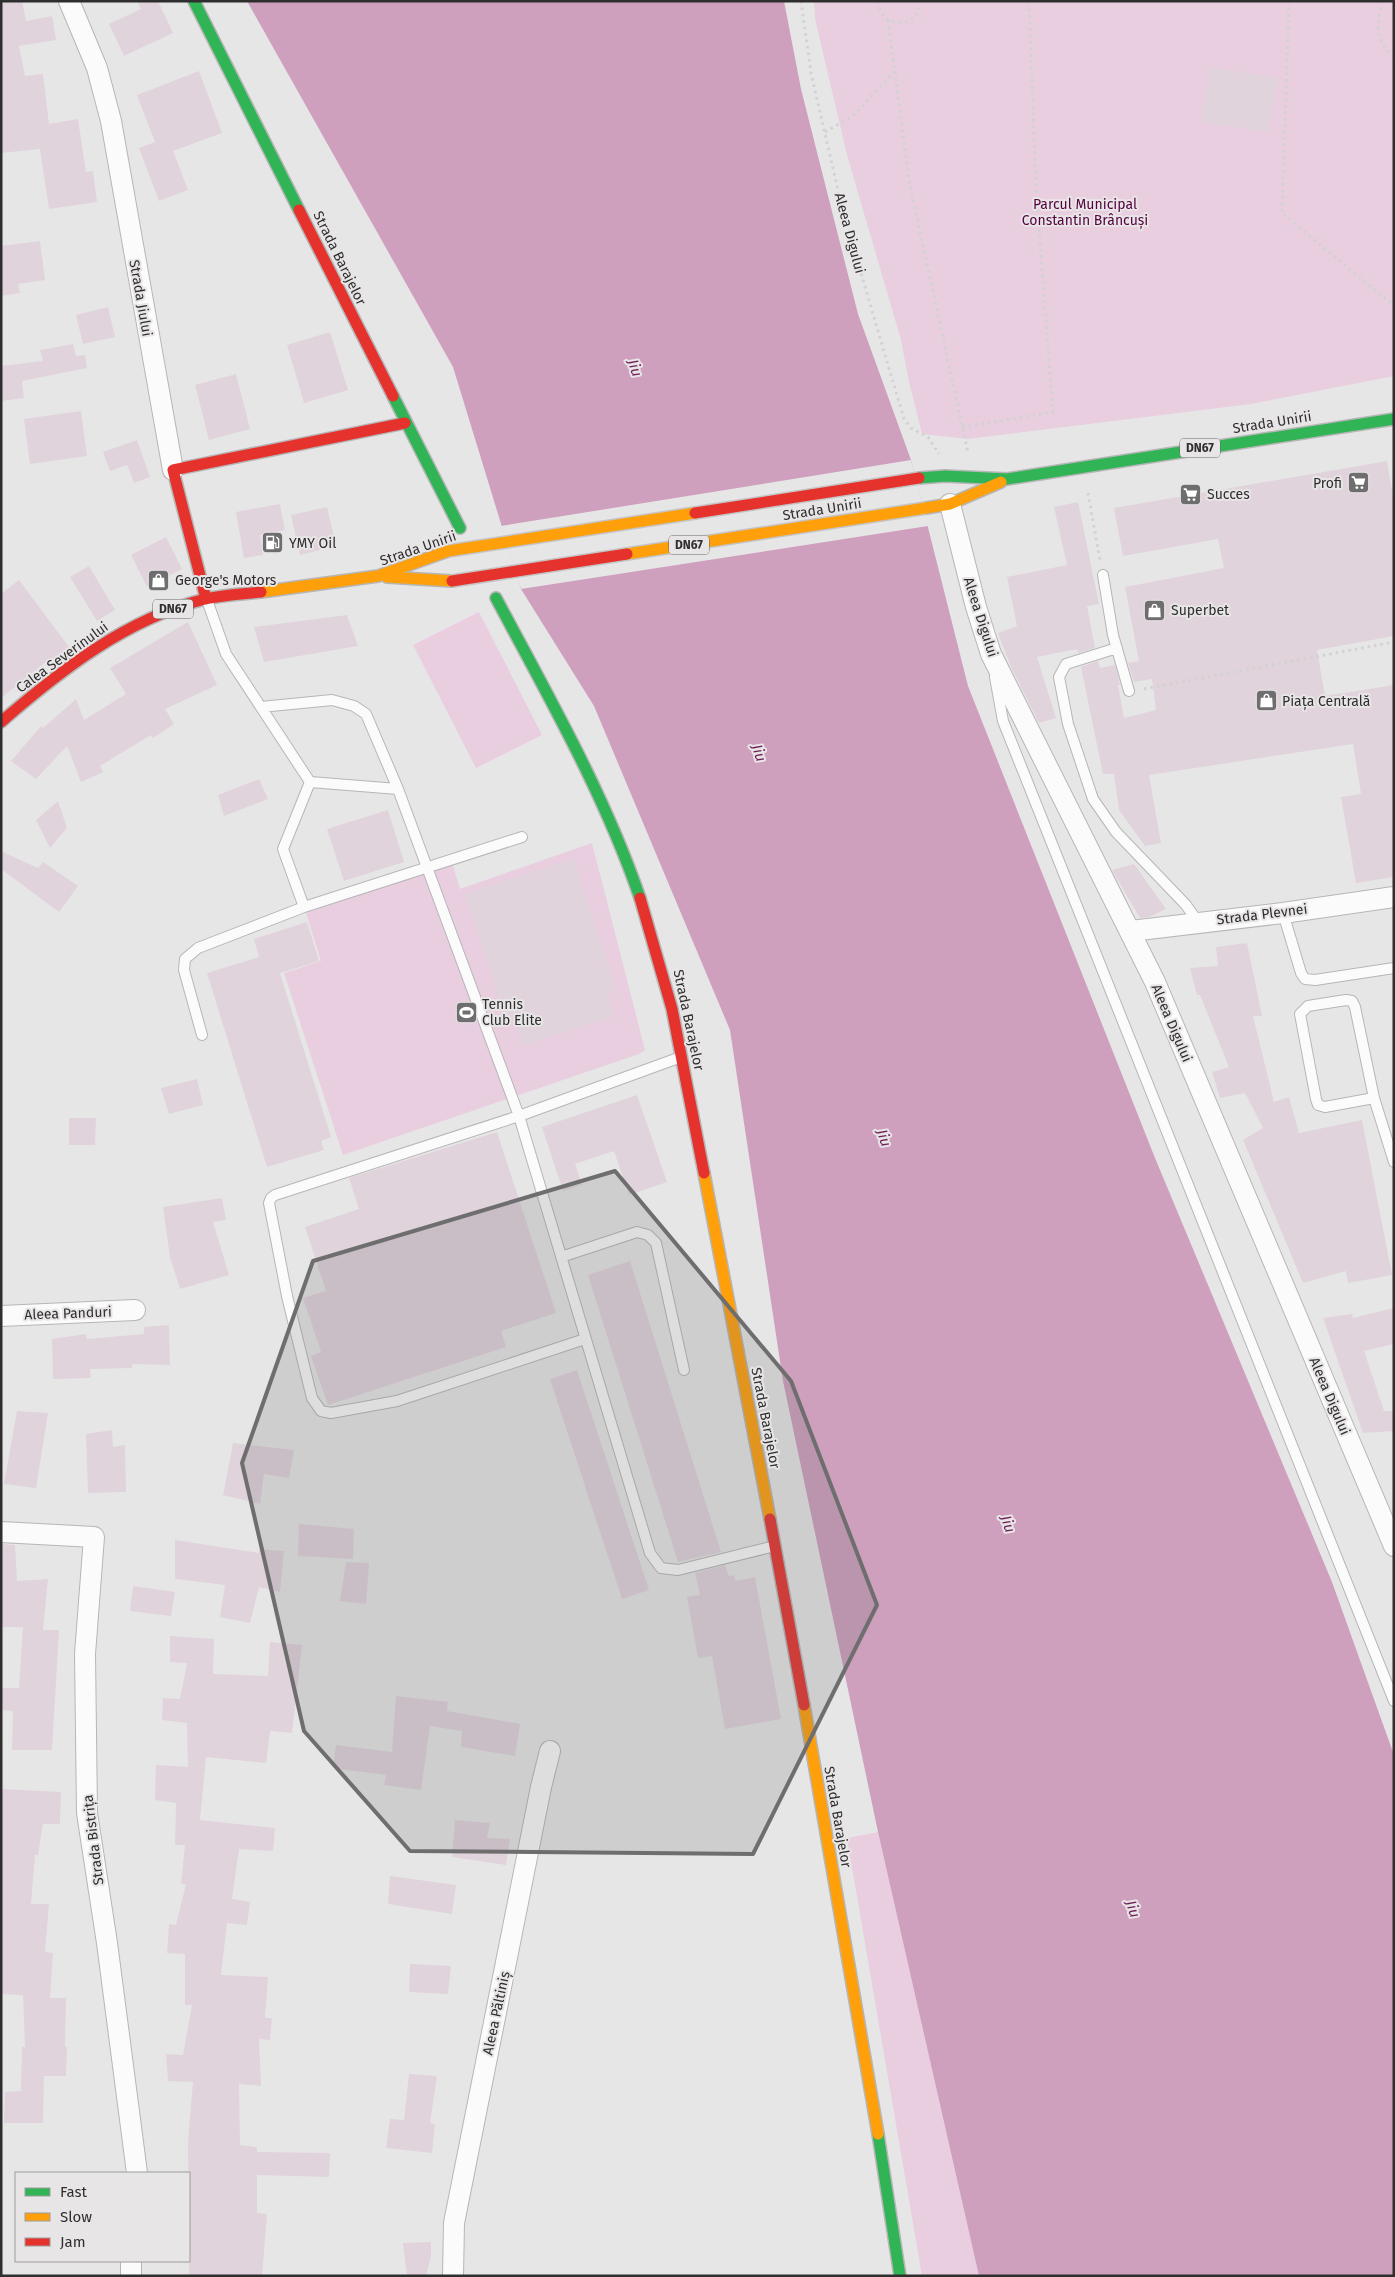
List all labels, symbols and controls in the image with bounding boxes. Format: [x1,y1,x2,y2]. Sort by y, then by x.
street label: Aleea Digului [831,191,868,275]
park label: Parcul Municipal Constantin Brâncuși [1022,196,1148,230]
street label: Strada Barajelor [309,208,370,309]
street label: Strada Jiului [125,258,156,338]
water label: Jiu [623,356,646,379]
street label: Strada Unirii [1231,408,1313,437]
road number: DN67 [1180,438,1220,458]
supermarket icon: Profi [1346,471,1370,495]
place label: Profi [1313,475,1342,492]
supermarket icon: Succes [1179,482,1203,506]
place label: Succes [1207,486,1250,503]
street label: Strada Unirii [781,495,863,524]
street label: Strada Unirii [378,527,459,569]
fuel station icon: YMY Oil [261,531,285,555]
place label: YMY Oil [289,535,336,552]
road number: DN67 [669,536,709,554]
shop icon: George's Motors [147,568,171,592]
place label: George's Motors [175,572,277,589]
street label: Aleea Digului [960,575,1001,659]
shop icon: Superbet [1143,598,1167,622]
road number: DN67 [153,600,193,618]
place label: Superbet [1171,602,1230,619]
street label: Calea Severinului [13,618,112,696]
shop icon: Piața Centrală [1254,689,1278,713]
place label: Piața Centrală [1282,693,1370,711]
water label: Jiu [747,741,770,764]
street label: Strada Plevnei [1216,901,1308,928]
street label: Strada Barajelor [670,968,708,1073]
street label: Aleea Digului [1148,982,1196,1065]
place label: Tennis Club Elite [482,996,542,1029]
sports icon: Tennis Club Elite [454,1000,478,1024]
water label: Jiu [872,1126,895,1149]
street label: Aleea Panduri [24,1303,112,1324]
street label: Aleea Digului [1306,1355,1354,1438]
street label: Strada Barajelor [747,1366,784,1471]
water label: Jiu [996,1512,1019,1535]
street label: Strada Barajelor [820,1765,855,1870]
street label: Strada Bistrița [80,1794,108,1886]
water label: Jiu [1121,1897,1144,1920]
street label: Aleea Păltiniș [479,1969,515,2057]
legend [15,2172,190,2262]
text: Fast [60,2183,87,2201]
text: Slow [60,2208,92,2226]
text: Jam [60,2233,86,2251]

